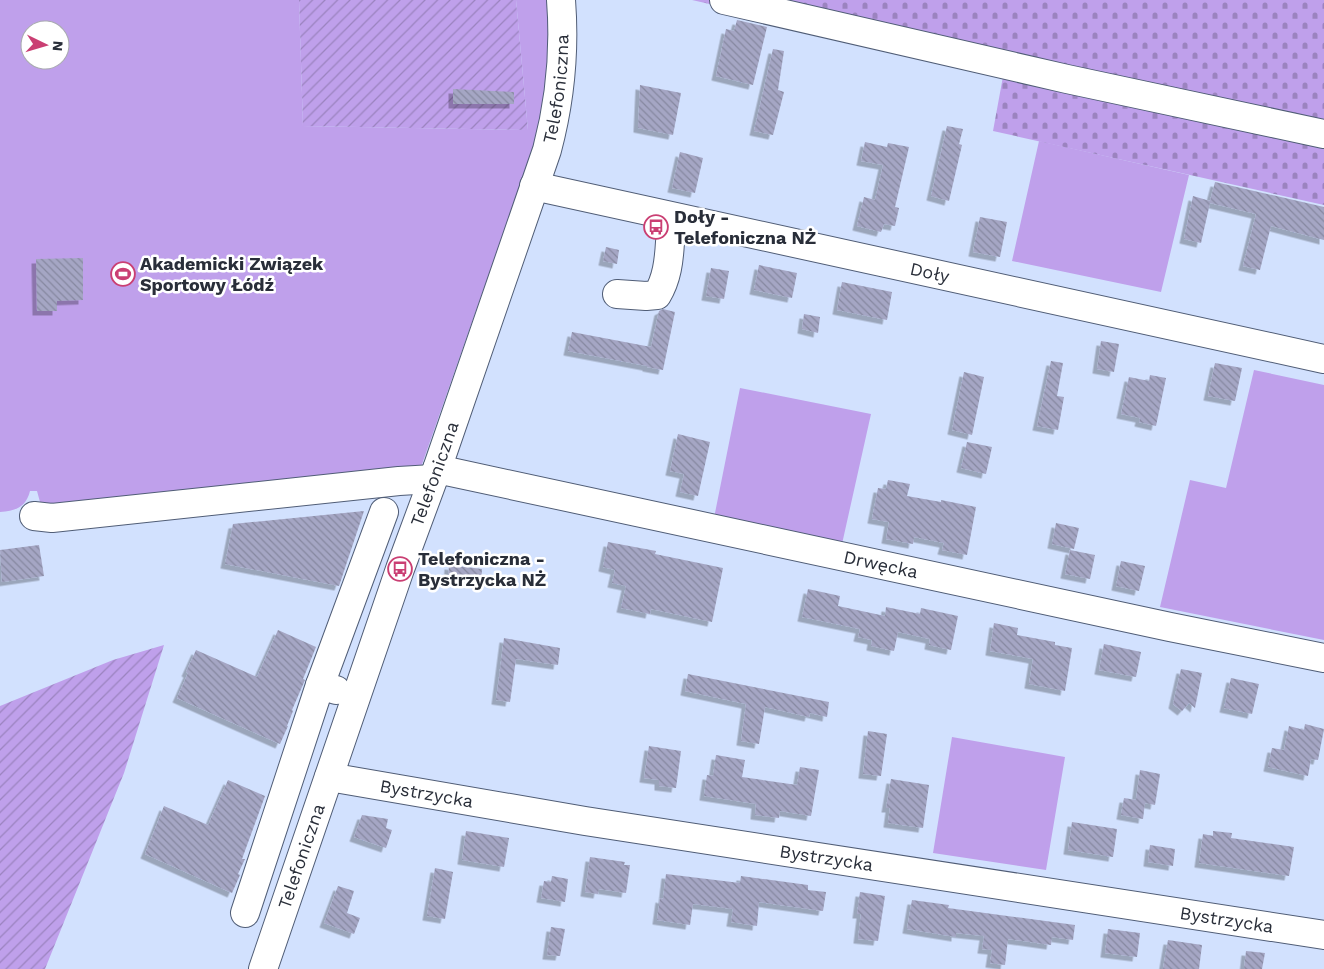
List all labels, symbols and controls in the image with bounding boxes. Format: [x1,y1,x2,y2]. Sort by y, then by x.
north arrow [20,20,70,70]
street label: Telefoniczna [538,34,572,145]
text: N [50,40,66,52]
place label: Doły - Telefoniczna NŻ [674,206,816,248]
bus stop icon: Doły - Telefoniczna NŻ [643,214,669,240]
place label: Akademicki Związek Sportowy Łódź [140,253,324,295]
street label: Doły [908,258,952,287]
sports icon: Akademicki Związek Sportowy Łódź [110,261,136,287]
street label: Telefoniczna [406,419,463,529]
street label: Drwęcka [842,546,920,582]
place label: Telefoniczna - Bystrzycka NŻ [418,548,546,590]
bus stop icon: Telefoniczna - Bystrzycka NŻ [387,556,413,582]
street label: Bystrzycka [378,775,475,812]
street label: Telefoniczna [273,801,329,912]
street label: Bystrzycka [778,840,875,875]
street label: Bystrzycka [1178,902,1275,937]

